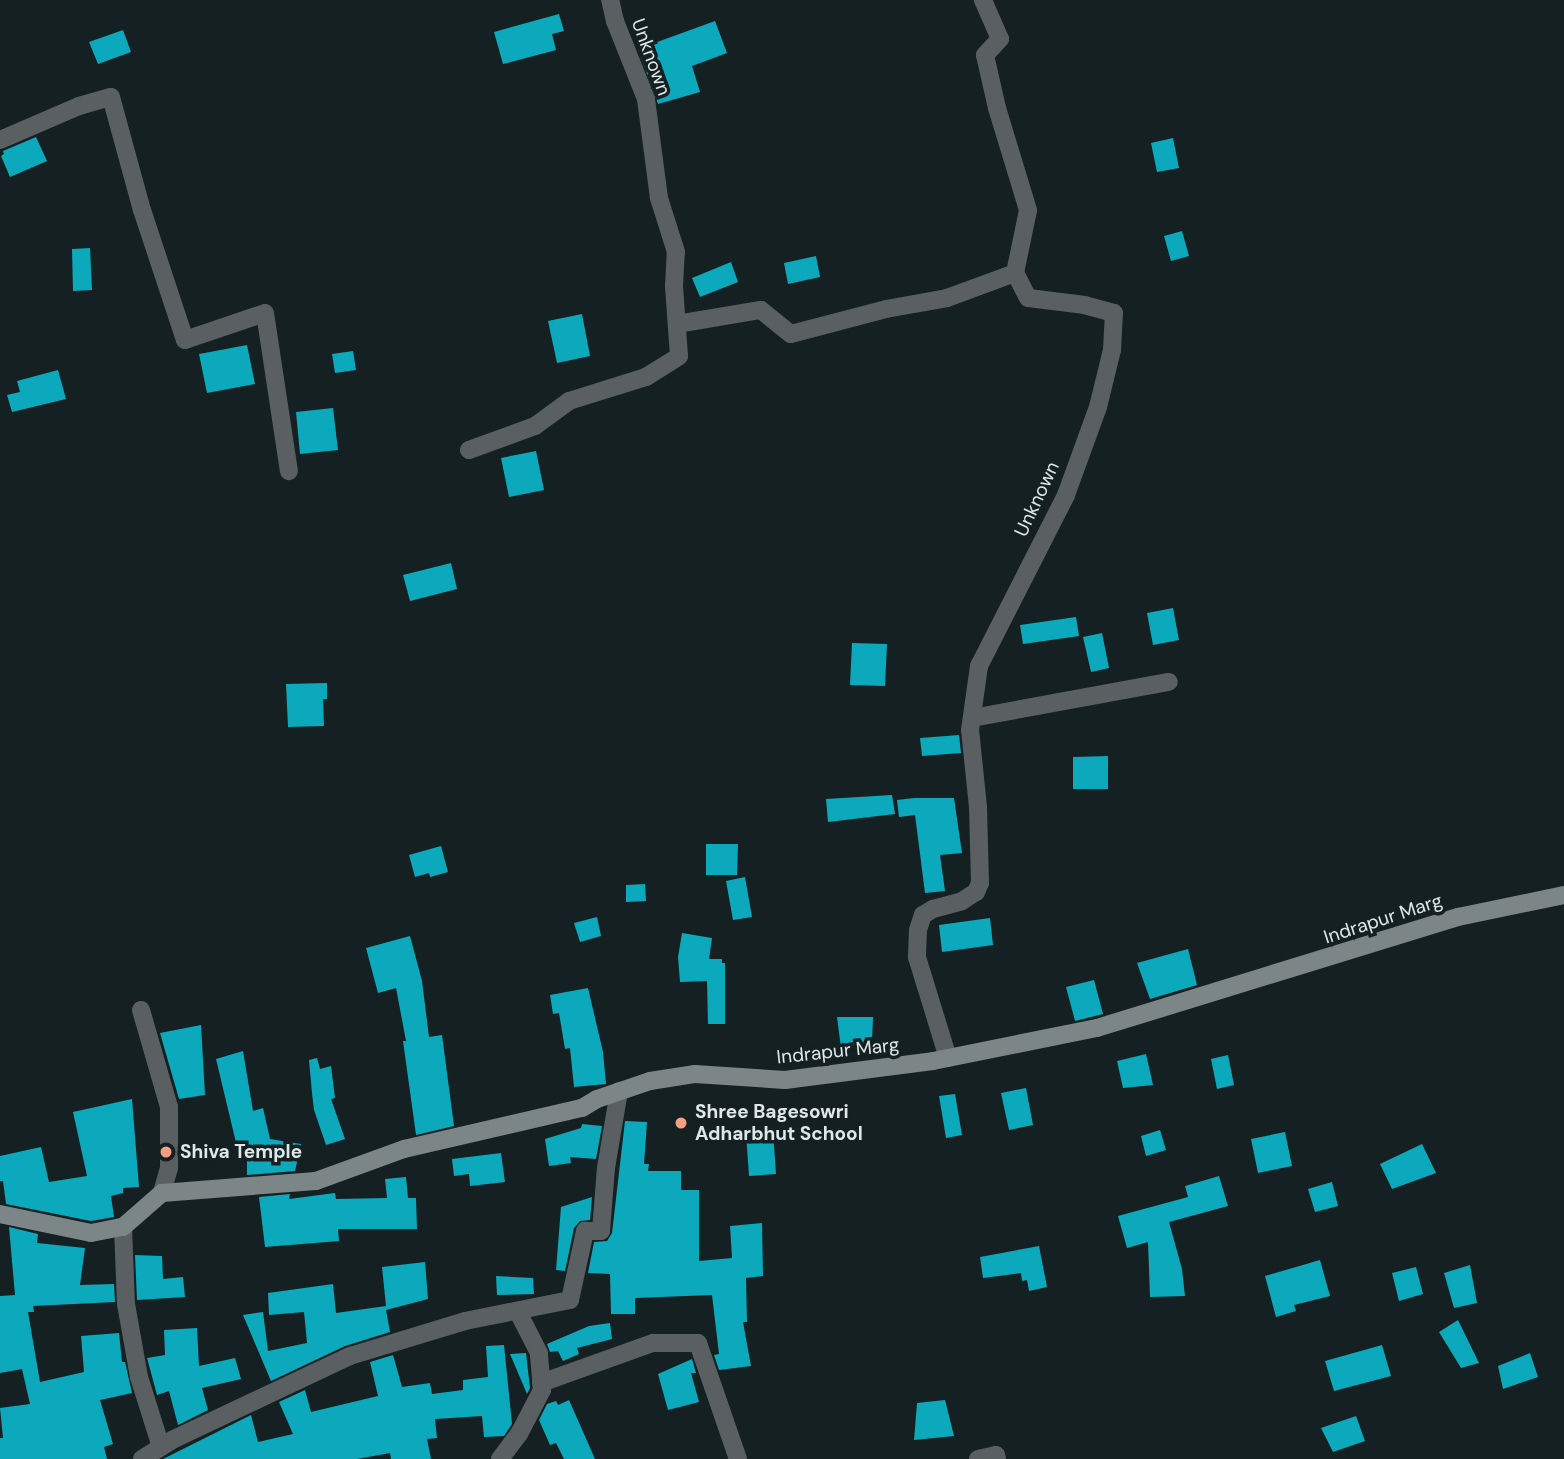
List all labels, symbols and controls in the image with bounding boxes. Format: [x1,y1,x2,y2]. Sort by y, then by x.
street label: Unknown [627,15,675,99]
street label: Unknown [1010,458,1064,540]
street label: Indrapur Marg [1321,889,1445,949]
street label: Indrapur Marg [776,1033,900,1069]
place label: Shree Bagesowri Adharbhut School [695,1101,863,1145]
marker: Shree Bagesowri Adharbhut School [673,1115,689,1131]
place label: Shiva Temple [180,1141,302,1163]
marker: Shiva Temple [158,1144,174,1160]

